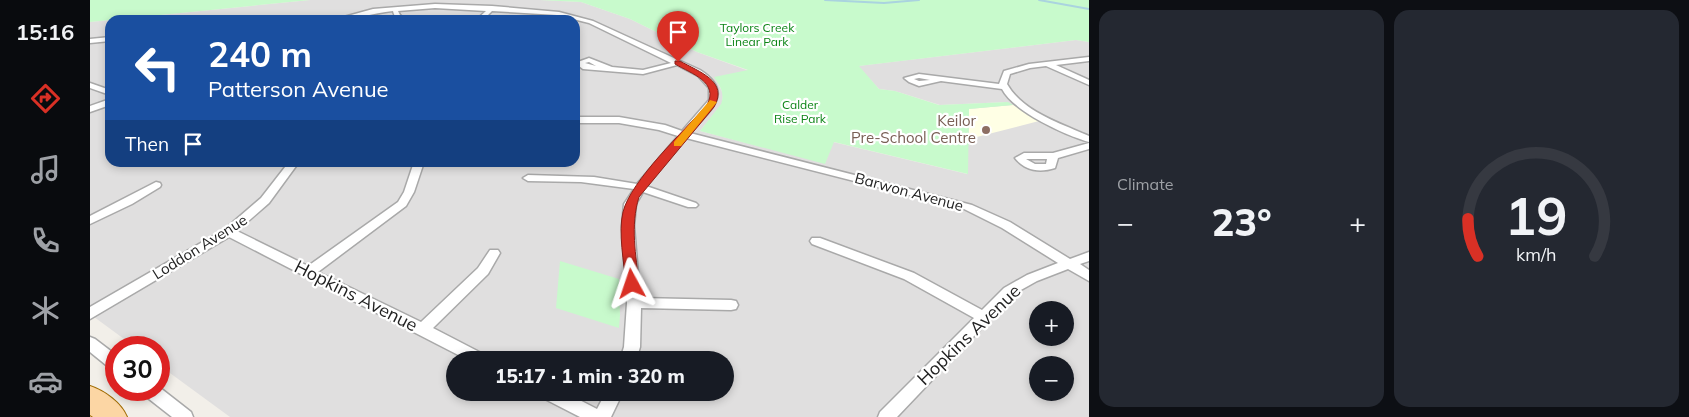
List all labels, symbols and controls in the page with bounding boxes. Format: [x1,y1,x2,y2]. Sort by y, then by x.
pin [657,11,699,62]
text: 15:16 [16,18,74,46]
icon: arrive [664,18,692,46]
park label: Taylors Creek Linear Park [720,20,795,49]
text: 240 m [208,32,312,76]
icon: left [125,35,190,100]
text: Patterson Avenue [208,75,389,103]
icon: directions [28,81,63,116]
park label: Calder Rise Park [774,97,827,126]
place label: Keilor Pre-School Centre [851,111,977,147]
marker: Keilor Pre-School Centre [980,124,992,136]
icon: arrive [179,130,207,158]
text: Then [125,132,169,156]
icon: music [28,152,63,187]
street label: Barwon Avenue [853,168,965,215]
text: Climate [1117,174,1173,194]
text: 19 [1505,183,1568,248]
text: 23° [1211,198,1272,246]
text: − [1117,205,1134,240]
text: + [1349,205,1366,240]
street label: Loddon Avenue [149,210,251,283]
icon: phone [28,223,63,258]
text: km/h [1516,243,1557,265]
street label: Hopkins Avenue [291,255,422,337]
position arrow [605,257,657,309]
street label: Hopkins Avenue [912,279,1025,390]
icon: climate [28,293,63,328]
map controls [1029,301,1074,401]
button: + [1029,301,1074,346]
speed limit sign: 30 [105,336,170,401]
button: − [1029,356,1074,401]
icon: car [28,364,63,399]
text: 15:17 · 1 min · 320 m [495,364,685,388]

